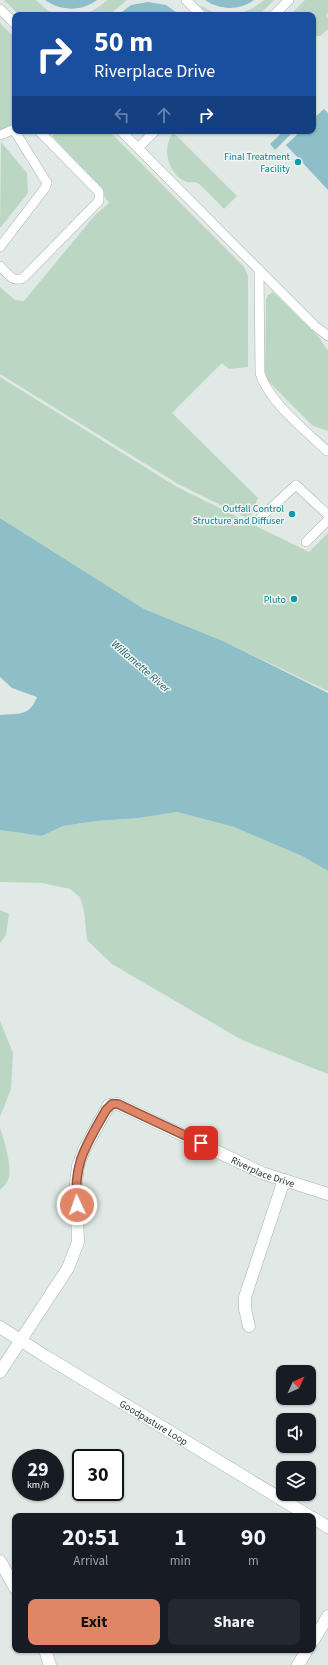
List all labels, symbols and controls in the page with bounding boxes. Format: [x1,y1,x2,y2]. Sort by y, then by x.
text: 50 m [94,22,153,62]
icon: right [28,28,80,80]
text: Riverplace Drive [94,59,215,84]
icon: left [111,104,133,126]
icon: ahead [153,104,175,126]
icon: right [195,104,217,126]
place label: Final Treatment Facility [224,150,291,176]
marker: Final Treatment Facility [293,157,303,167]
place label: Outfall Control Structure and Diffuser [192,502,285,528]
marker: Outfall Control Structure and Diffuser [287,509,297,519]
place label: Pluto [264,593,286,607]
marker: Pluto [289,594,299,604]
water label: Willamette River [108,637,174,697]
pin [184,1126,218,1160]
icon: arrive [190,1132,212,1154]
street label: Riverplace Drive [229,1153,296,1191]
position arrow [56,1184,98,1226]
north arrow [276,1365,316,1405]
map controls [276,1365,316,1501]
street label: Goodpasture Loop [117,1397,191,1449]
button: sound [276,1413,316,1453]
speed limit sign: 30 [72,1449,124,1501]
text: 29 [27,1456,49,1484]
button: layers [276,1461,316,1501]
text: km/h [27,1478,49,1492]
text: 20:51 [62,1520,120,1555]
text: 1 [174,1520,187,1555]
text: 90 [241,1520,266,1555]
text: Arrival [73,1552,108,1570]
text: min [170,1552,191,1570]
text: m [248,1552,259,1570]
button: Exit [28,1599,160,1645]
button: Share [168,1599,300,1645]

